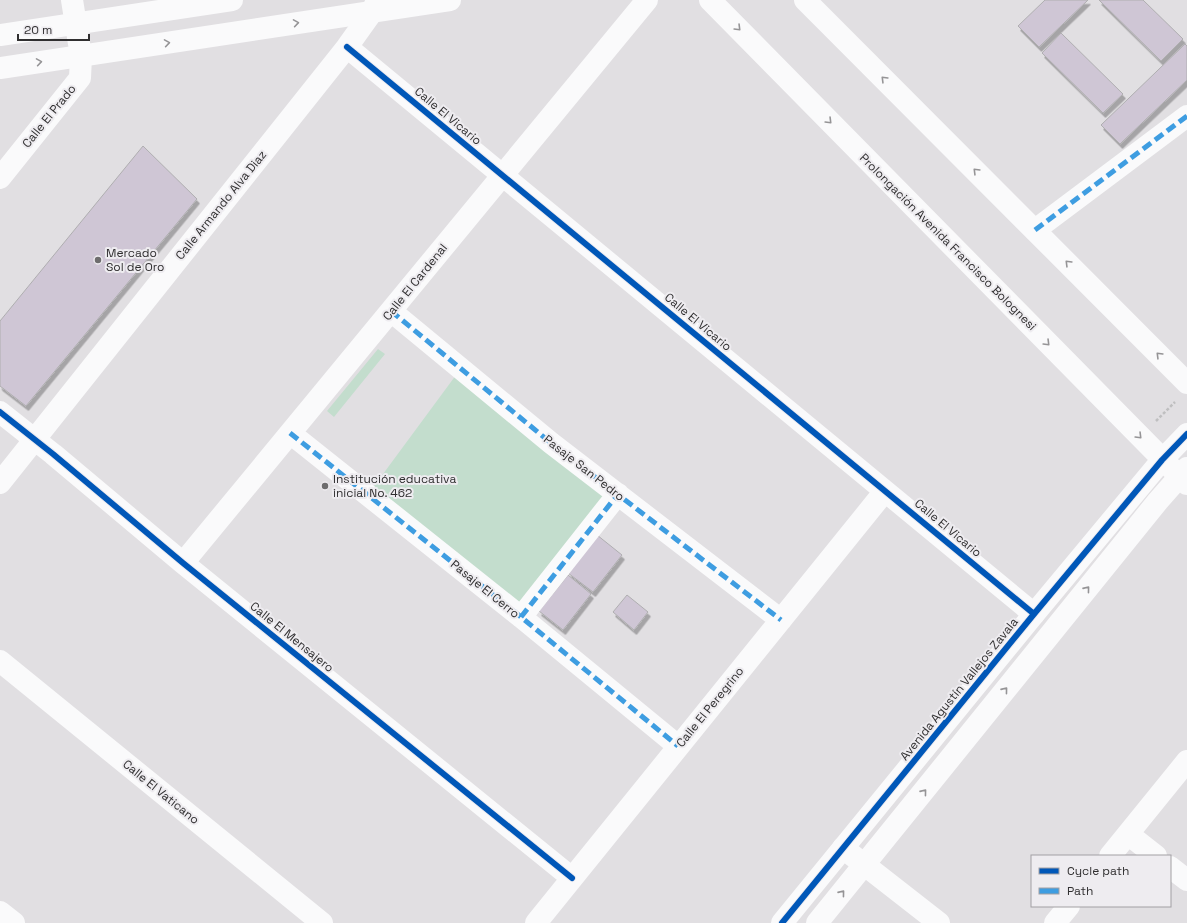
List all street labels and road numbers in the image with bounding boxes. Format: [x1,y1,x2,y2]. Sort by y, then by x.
street label: Calle El Prado [19,81,79,151]
street label: Calle El Vicario [411,83,485,149]
street label: Calle Armando Alva Diaz [172,147,270,263]
street label: Prolongación Avenida Francisco Bolognesi [856,150,1040,334]
street label: Calle El Cardenal [379,240,451,324]
street label: Calle El Vicario [661,289,735,355]
street label: Pasaje San Pedro [540,431,628,505]
street label: Calle El Vicario [911,495,985,561]
street label: Pasaje El Cerro [447,556,523,622]
street label: Calle El Mensajero [247,598,337,676]
street label: Avenida Agustín Vallejos Zavala [896,614,1022,764]
street label: Calle El Peregrino [673,664,747,750]
street label: Calle El Vaticano [119,756,203,828]

